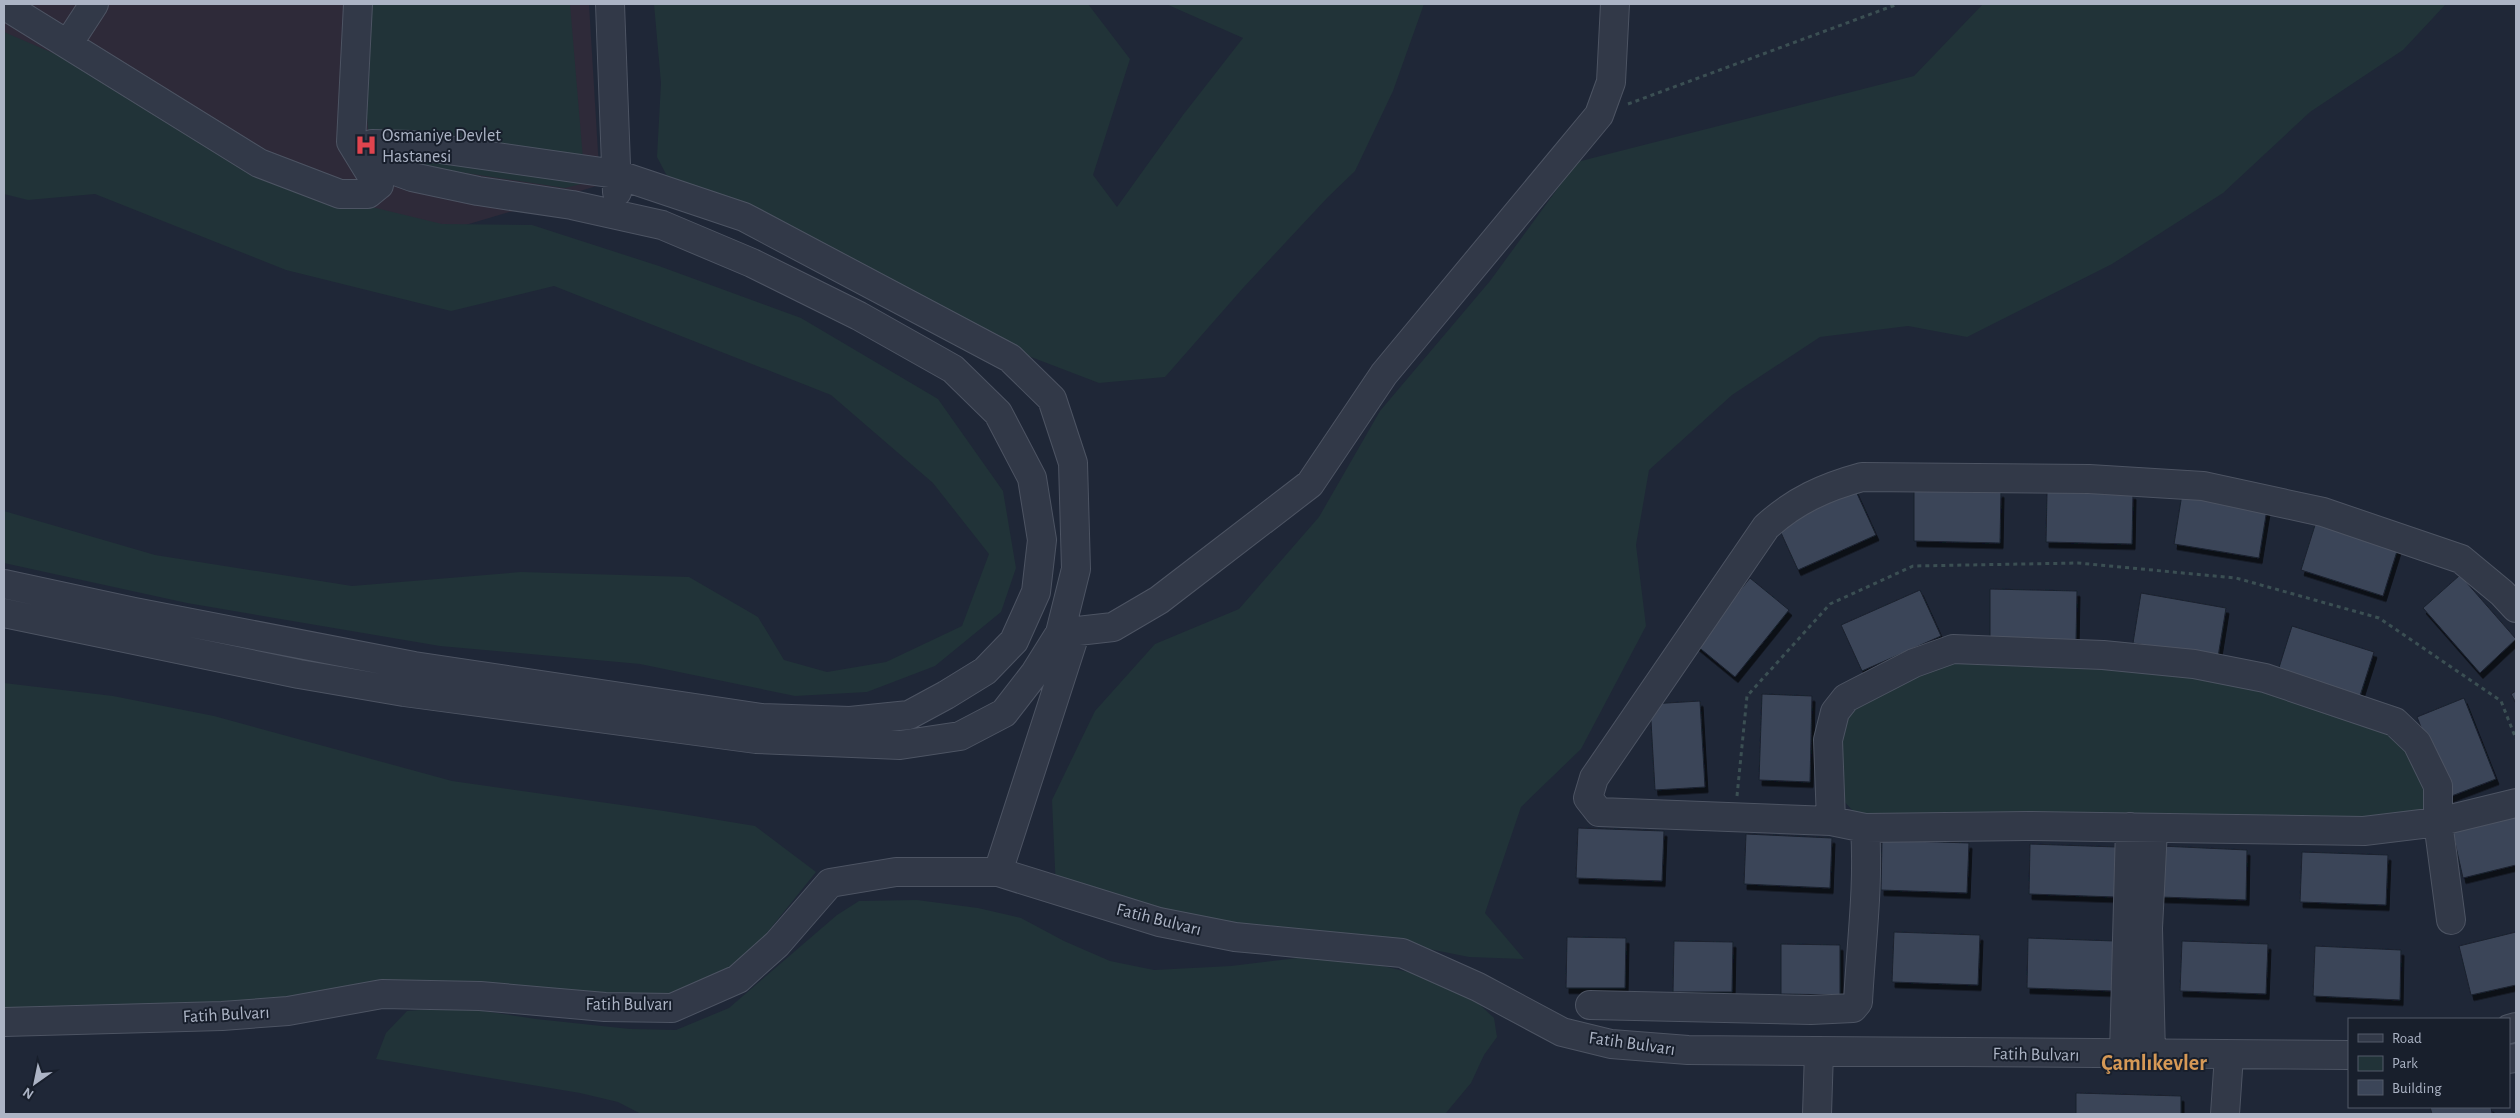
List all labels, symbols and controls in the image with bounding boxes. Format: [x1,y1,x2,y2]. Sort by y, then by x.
place label: Osmaniye Devlet Hastanesi [382,127,501,166]
hospital icon: Osmaniye Devlet Hastanesi [353,132,379,158]
street label: Fatih Bulvarı [1114,901,1203,939]
street label: Fatih Bulvarı [586,996,672,1014]
street label: Fatih Bulvarı [182,1004,270,1026]
legend [2348,1018,2510,1108]
street label: Fatih Bulvarı [1588,1029,1676,1059]
text: Road [2392,1031,2422,1046]
street label: Fatih Bulvarı [1992,1045,2080,1065]
district label: Çamlıkevler [2101,1052,2207,1074]
text: Park [2392,1056,2418,1071]
north arrow [10,1058,60,1108]
text: Building [2392,1081,2442,1096]
text: N [21,1085,36,1102]

